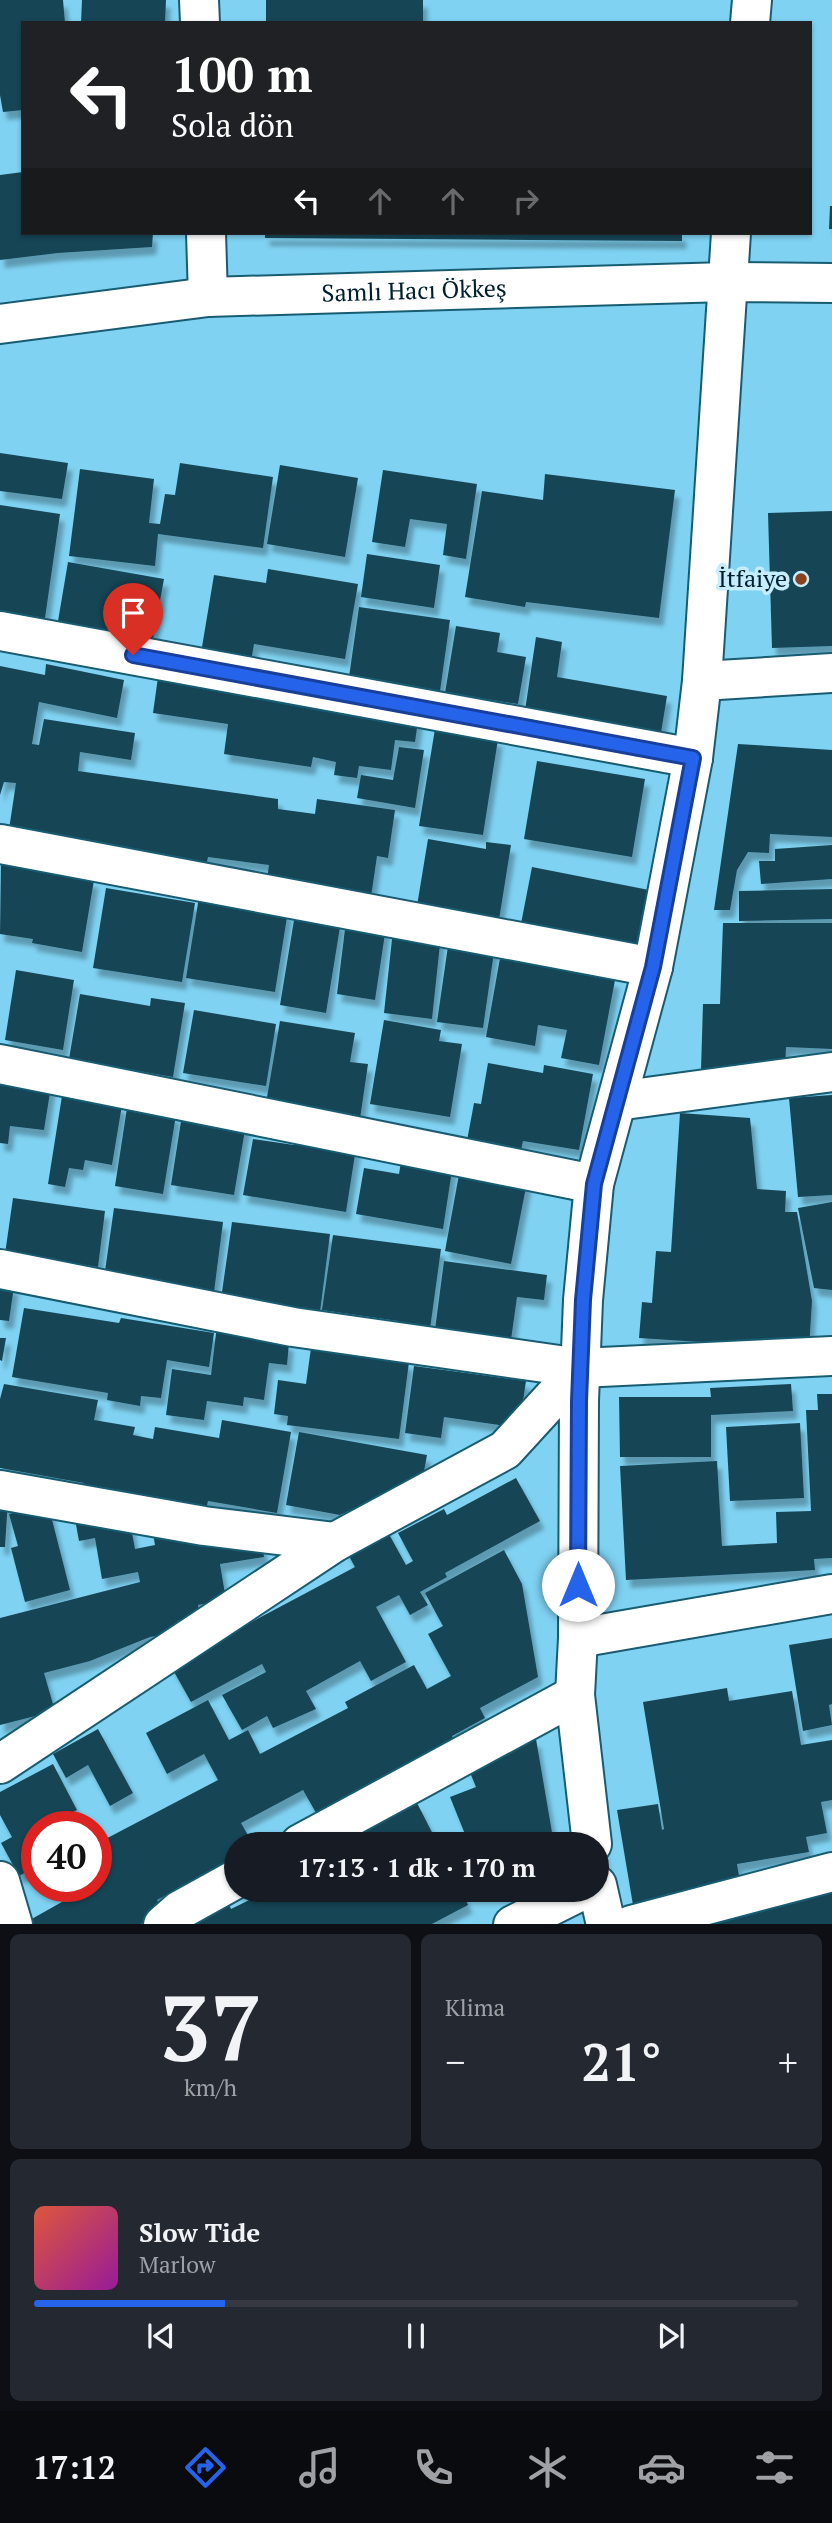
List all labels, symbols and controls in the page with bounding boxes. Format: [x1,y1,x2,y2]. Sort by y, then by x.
text: 100 m [171,41,313,106]
icon: left [56,49,147,140]
text: Sola dön [171,104,294,146]
icon: left [288,182,326,220]
icon: ahead [361,182,399,220]
icon: ahead [434,182,472,220]
icon: right [507,182,545,220]
street label: Samlı Hacı Ökkeş [321,271,507,309]
place label: İtfaiye [718,562,787,594]
marker: İtfaiye [793,571,809,587]
pin [103,583,163,655]
icon: arrive [114,594,152,632]
position arrow [541,1548,615,1622]
speed limit sign: 40 [21,1811,112,1902]
text: 17:13 · 1 dk · 170 m [297,1850,536,1884]
text: 37 [159,1966,262,2087]
text: Klima [445,1992,505,2023]
text: 21° [581,2027,662,2096]
text: − [445,2037,465,2087]
text: + [778,2037,798,2087]
text: km/h [184,2072,237,2103]
text: Slow Tide [139,2215,260,2249]
text: Marlow [139,2249,216,2280]
icon: previous [142,2317,180,2355]
icon: pause [397,2317,435,2355]
icon: next [652,2317,690,2355]
icon: directions [181,2443,230,2492]
icon: music [295,2443,344,2492]
icon: phone [409,2443,458,2492]
icon: climate [523,2443,572,2492]
icon: car [637,2443,686,2492]
icon: filters [750,2443,799,2492]
text: 17:12 [32,2446,116,2488]

